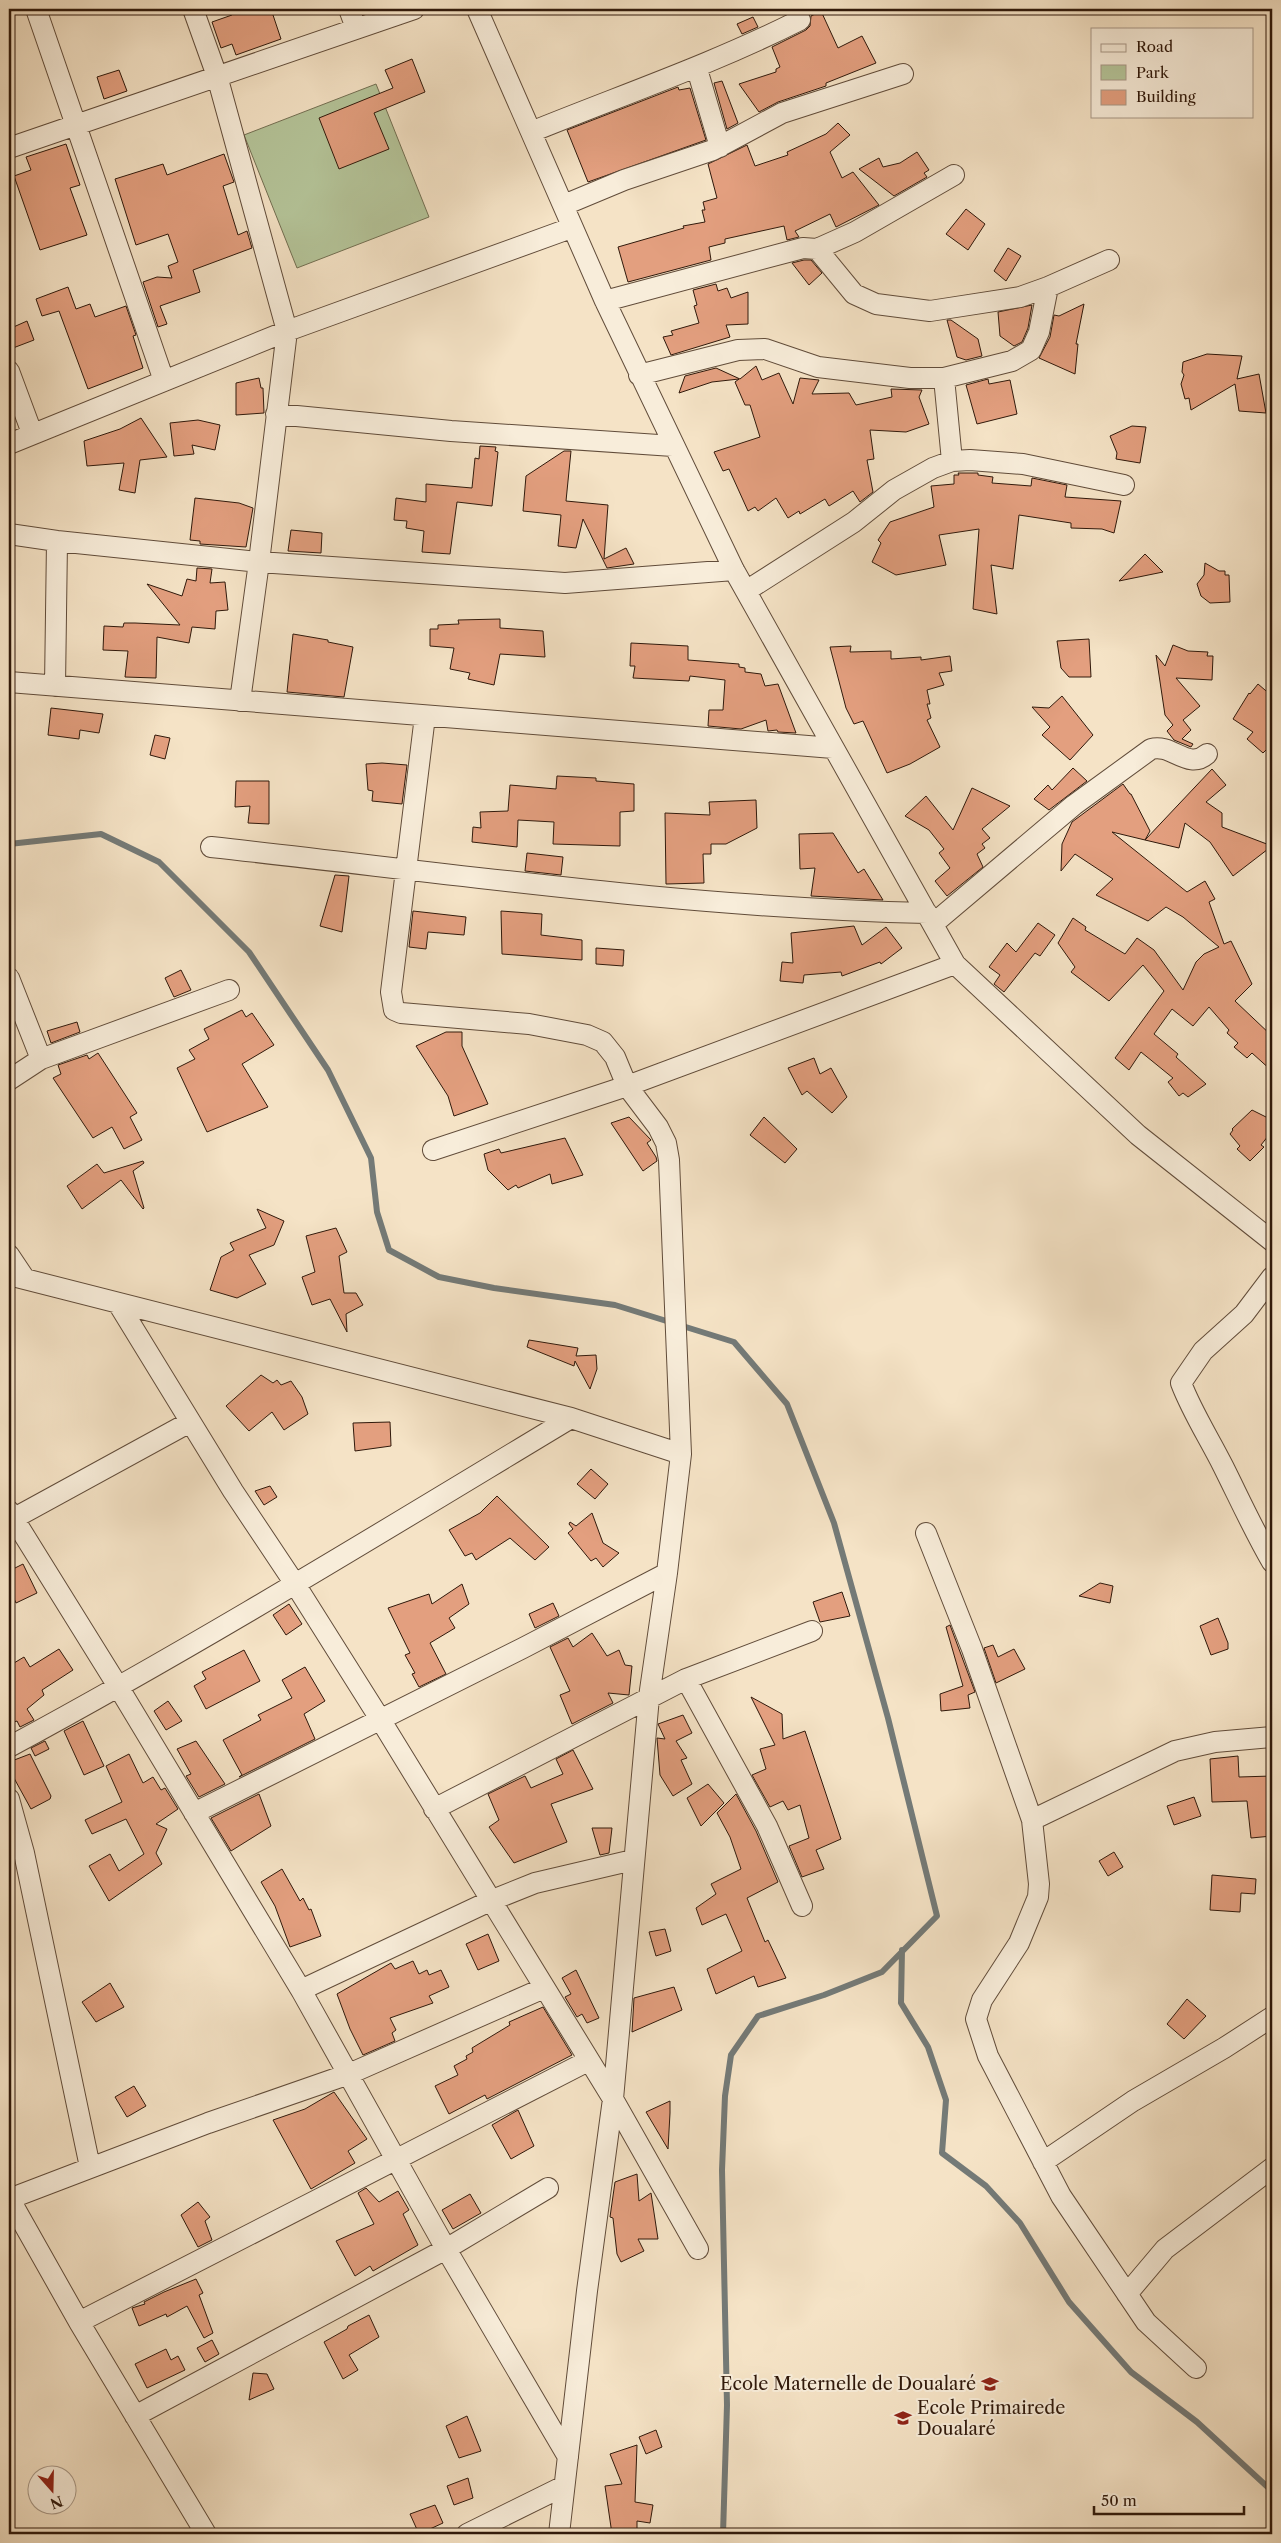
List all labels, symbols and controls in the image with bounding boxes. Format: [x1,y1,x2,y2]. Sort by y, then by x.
legend [1091,28,1254,118]
text: Road [1136,37,1173,56]
text: Park [1136,63,1170,82]
text: Building [1136,87,1196,106]
place label: Ecole Maternelle de Doualaré [720,2373,976,2395]
school or university icon: Ecole Maternelle de Doualaré [980,2374,1000,2394]
place label: Ecole Primairede Doualaré [917,2397,1065,2440]
school or university icon: Ecole Primairede Doualaré [893,2408,913,2428]
north arrow [28,2466,78,2516]
scale bar [1094,2483,1244,2515]
text: 50 m [1101,2491,1137,2510]
text: N [48,2492,65,2513]

